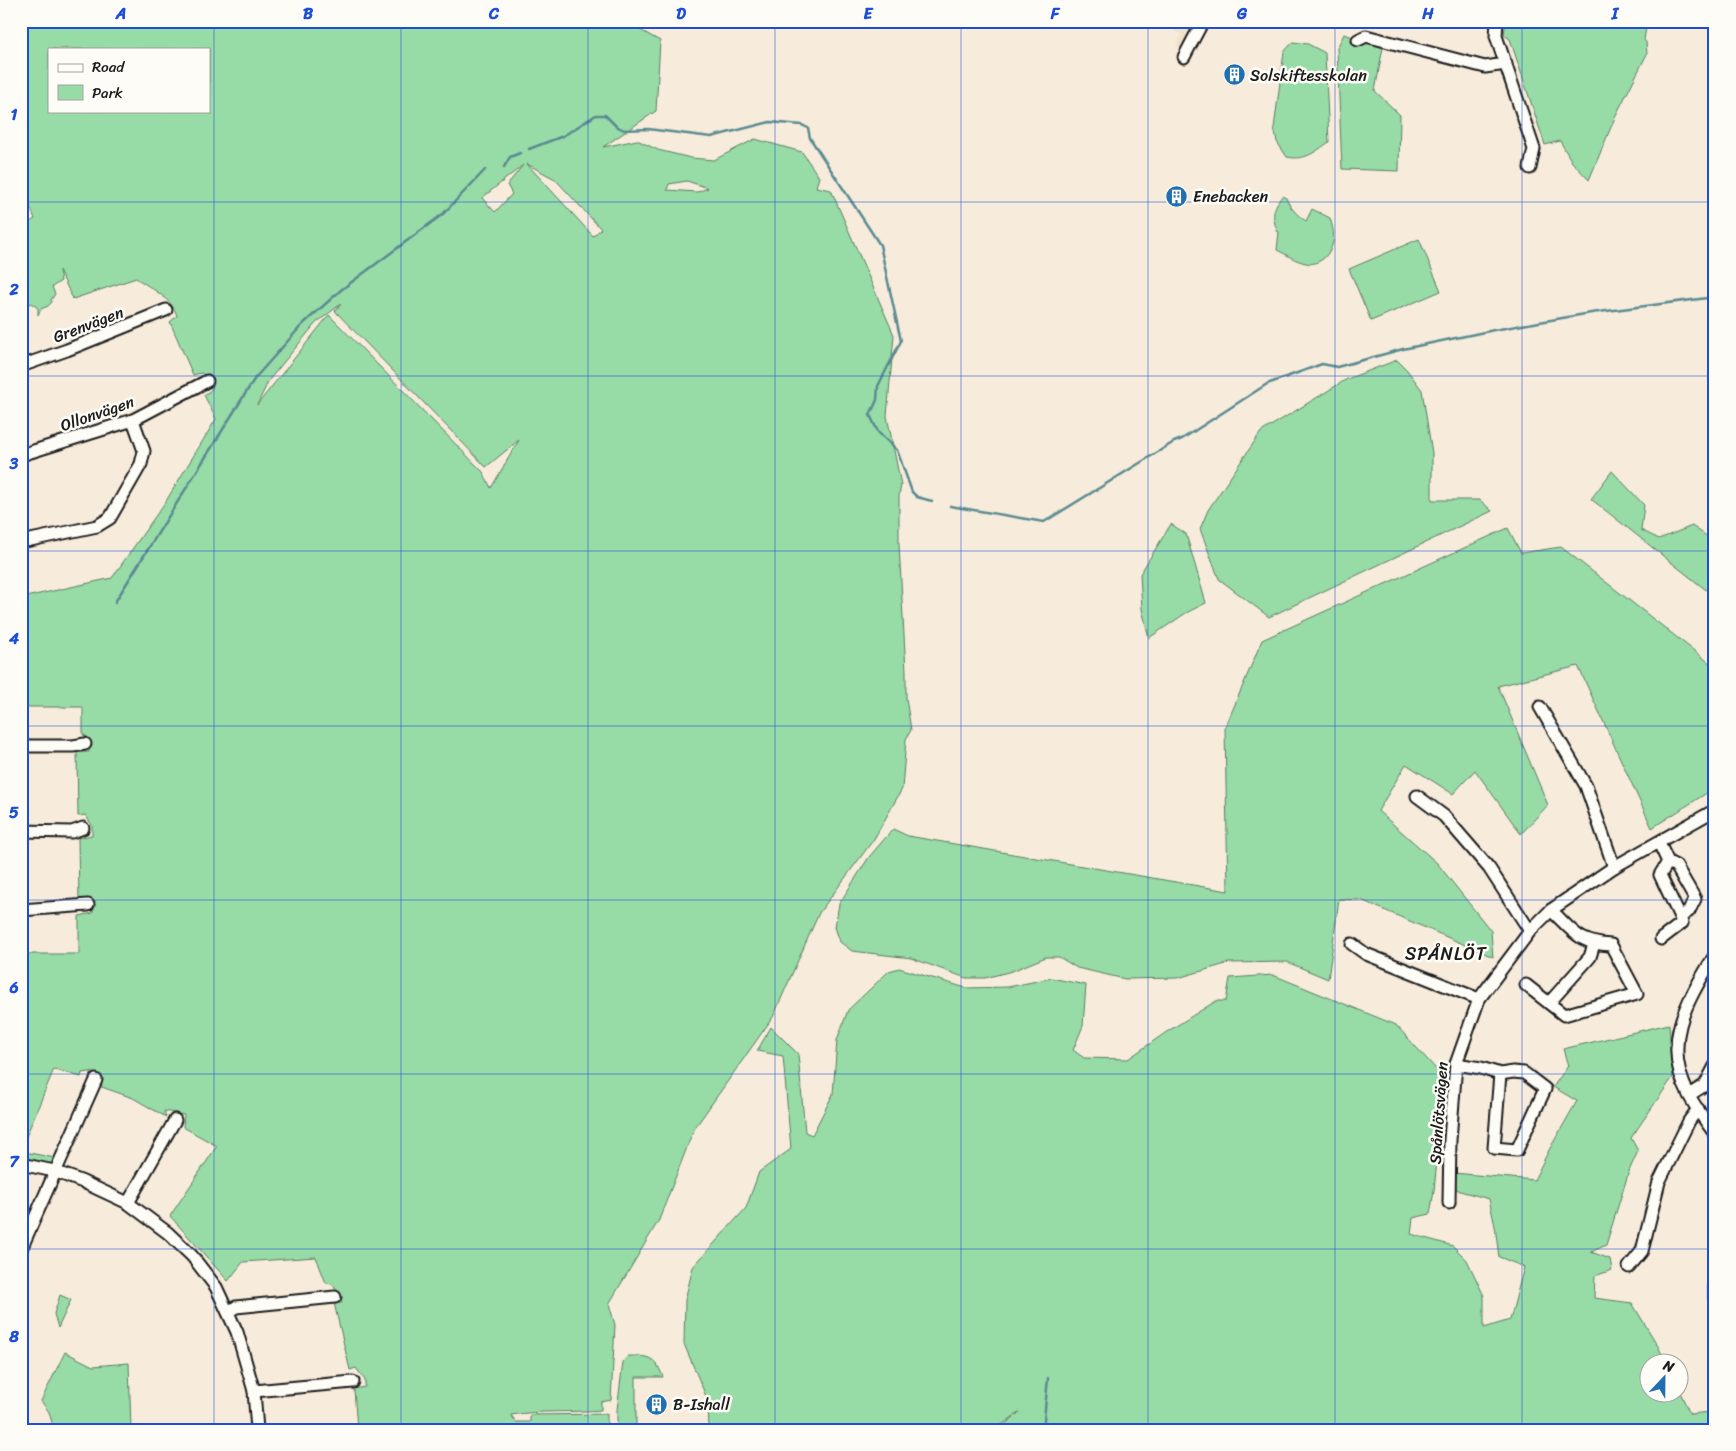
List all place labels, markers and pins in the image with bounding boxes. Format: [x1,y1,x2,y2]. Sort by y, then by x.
place label: Solskiftesskolan [1250,61,1367,90]
building icon: Solskiftesskolan [1222,63,1246,87]
place label: Enebacken [1193,182,1268,211]
building icon: Enebacken [1165,184,1189,208]
place label: B-Ishall [673,1390,730,1419]
building icon: B-Ishall [645,1392,669,1416]

